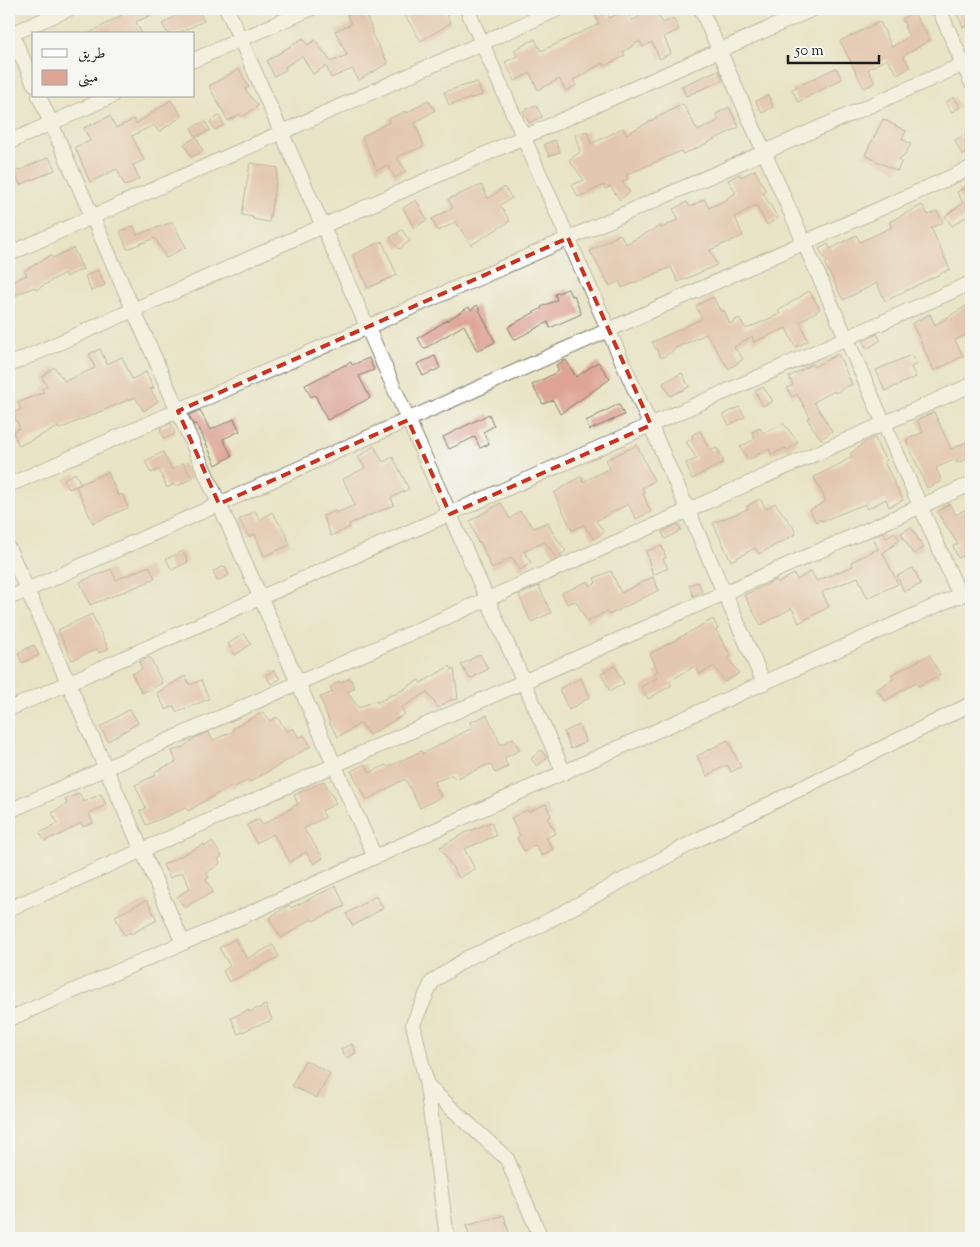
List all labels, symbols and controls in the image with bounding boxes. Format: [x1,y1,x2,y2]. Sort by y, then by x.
legend [32,32,195,98]
scale bar [788,32,879,64]
text: 50 m [794,41,824,62]
text: طريق [78,44,105,65]
text: مبنى [78,68,98,89]

